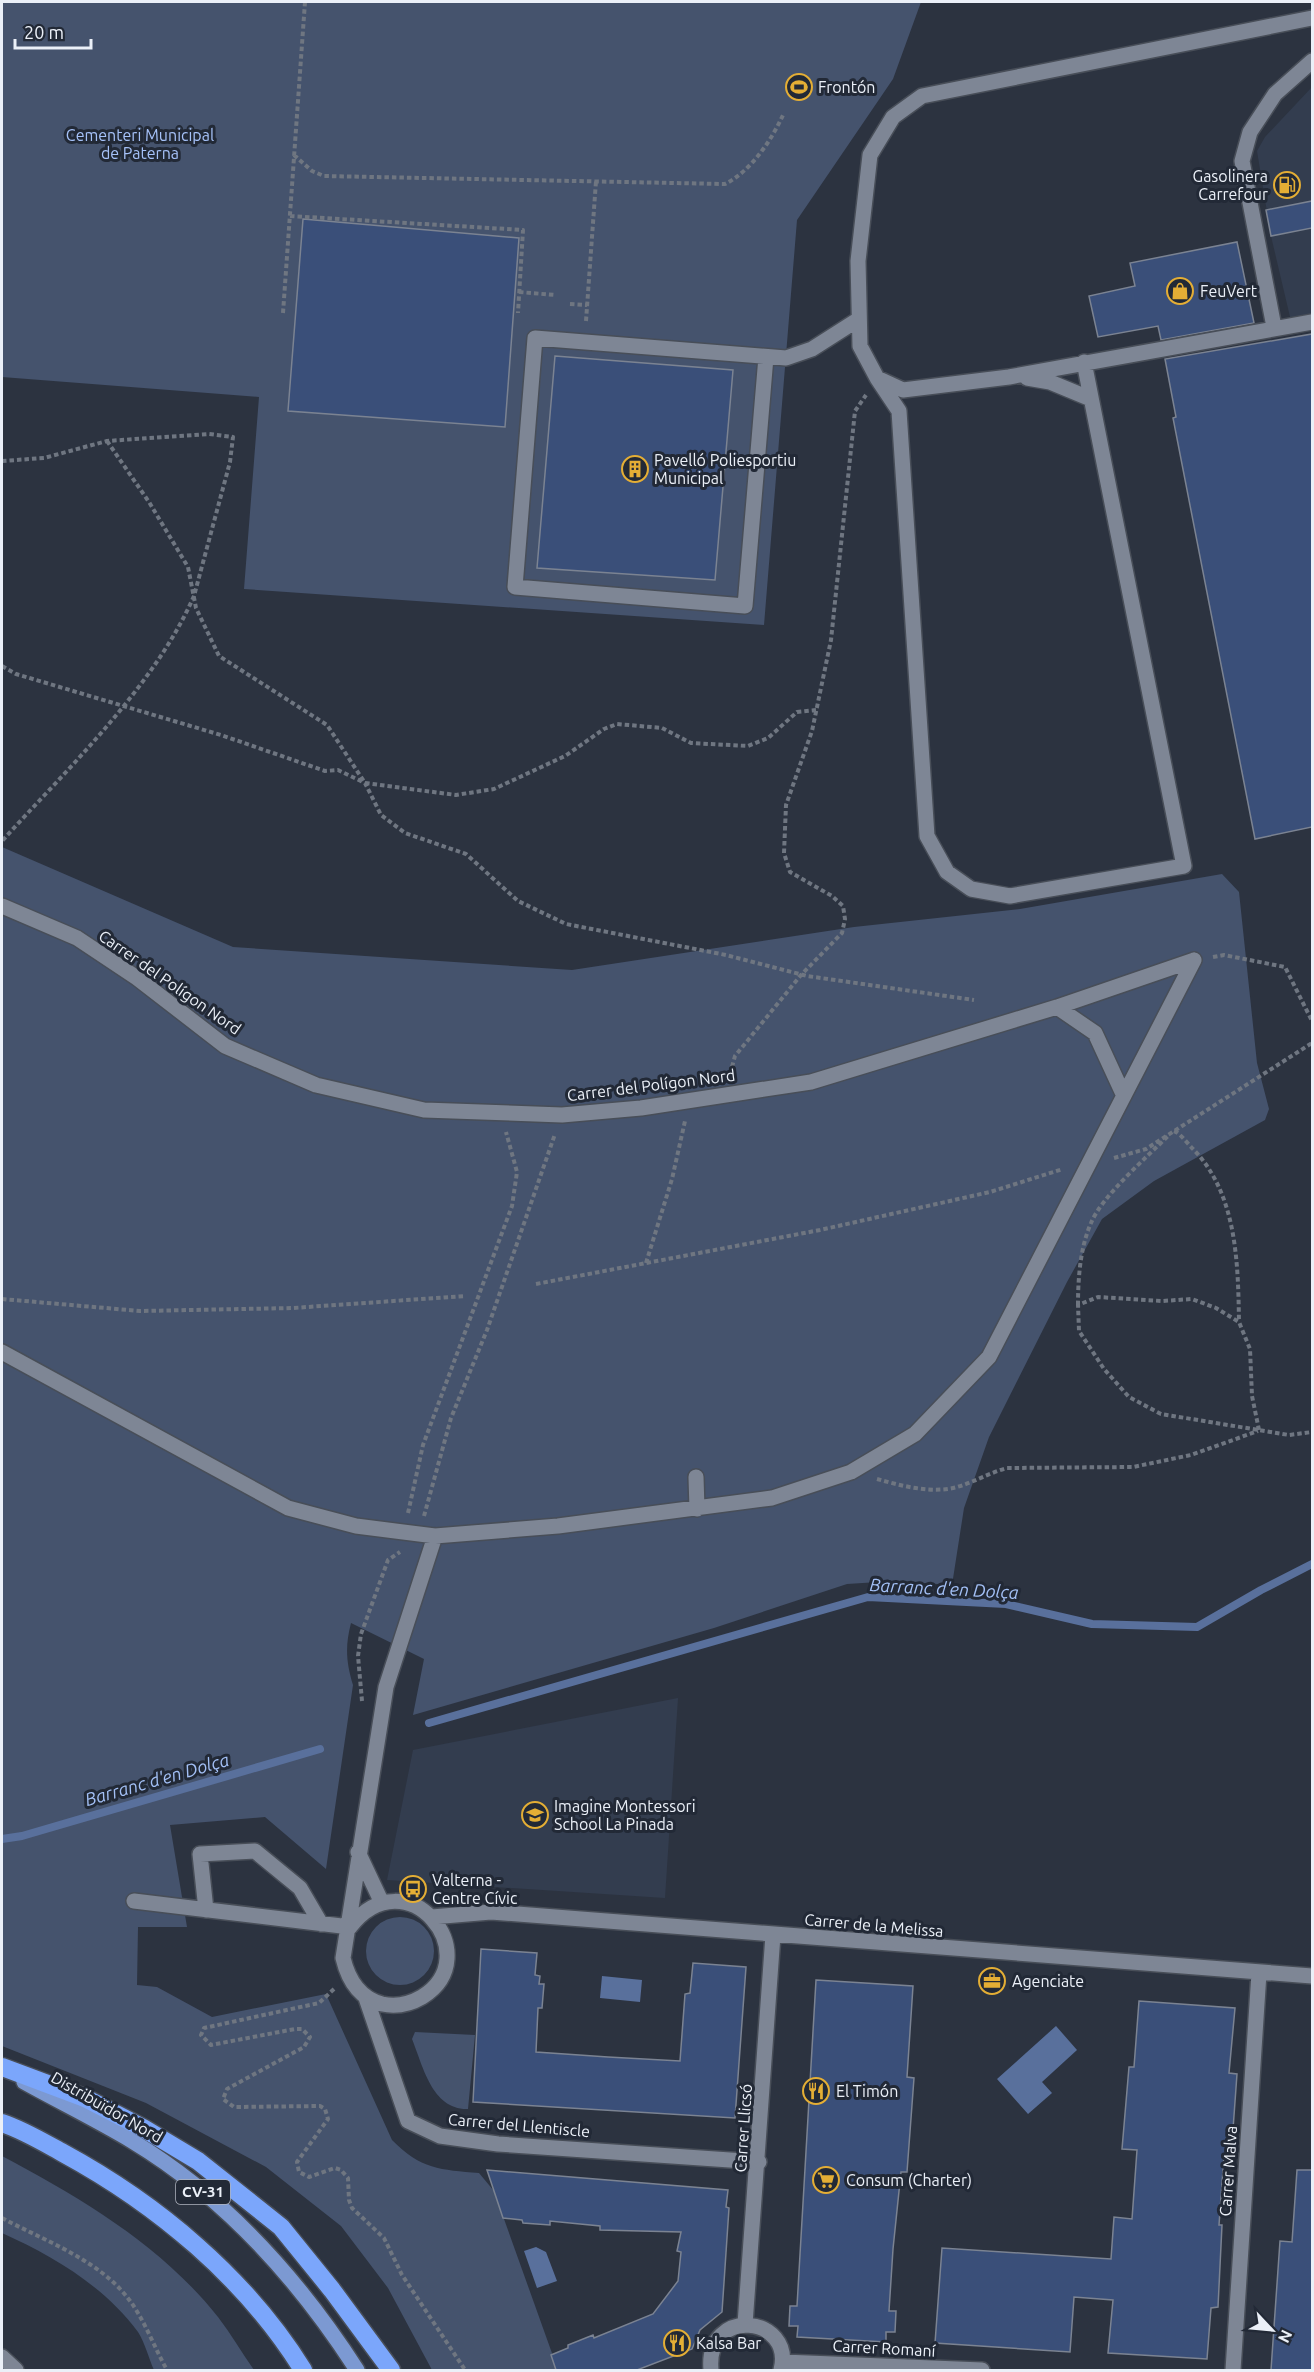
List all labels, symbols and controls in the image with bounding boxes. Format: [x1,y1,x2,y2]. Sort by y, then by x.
scale bar [15,12,92,50]
text: 20 m [24,22,64,42]
sports icon: Frontón [784,72,814,102]
place label: Frontón [818,78,875,96]
park label: Cementeri Municipal de Paterna [66,126,214,162]
place label: Gasolinera Carrefour [1193,167,1268,203]
fuel station icon: Gasolinera Carrefour [1272,170,1302,200]
shop icon: FeuVert [1165,276,1195,306]
place label: FeuVert [1200,282,1258,300]
place label: Pavelló Poliesportiu Municipal [654,451,796,487]
building icon: Pavelló Poliesportiu Municipal [620,454,650,484]
street label: Carrer del Polígon Nord [96,926,244,1038]
street label: Carrer del Polígon Nord [566,1066,736,1104]
water label: Barranc d'en Dolça [869,1574,1019,1602]
water label: Barranc d'en Dolça [82,1749,231,1809]
place label: Imagine Montessori School La Pinada [554,1797,696,1833]
school or university icon: Imagine Montessori School La Pinada [520,1800,550,1830]
place label: Valterna - Centre Cívic [432,1871,518,1907]
bus stop icon: Valterna - Centre Cívic [398,1874,428,1904]
street label: Carrer de la Melissa [804,1910,944,1940]
office icon: Agenciate [977,1966,1007,1996]
place label: Agenciate [1012,1972,1084,1990]
street label: Distribuïdor Nord [48,2068,166,2146]
restaurant icon: El Timón [801,2076,831,2106]
place label: El Timón [836,2082,898,2100]
street label: Carrer Llicsó [731,2083,755,2173]
street label: Carrer del Llentiscle [447,2110,591,2140]
street label: Carrer Malva [1216,2125,1240,2217]
supermarket icon: Consum (Charter) [811,2165,841,2195]
place label: Consum (Charter) [846,2171,972,2190]
road number: CV-31 [176,2180,230,2204]
north arrow [1242,2300,1302,2360]
text: N [1275,2327,1296,2346]
restaurant icon: Kalsa Bar [662,2328,692,2358]
place label: Kalsa Bar [696,2334,761,2352]
street label: Carrer Romaní [832,2336,937,2360]

